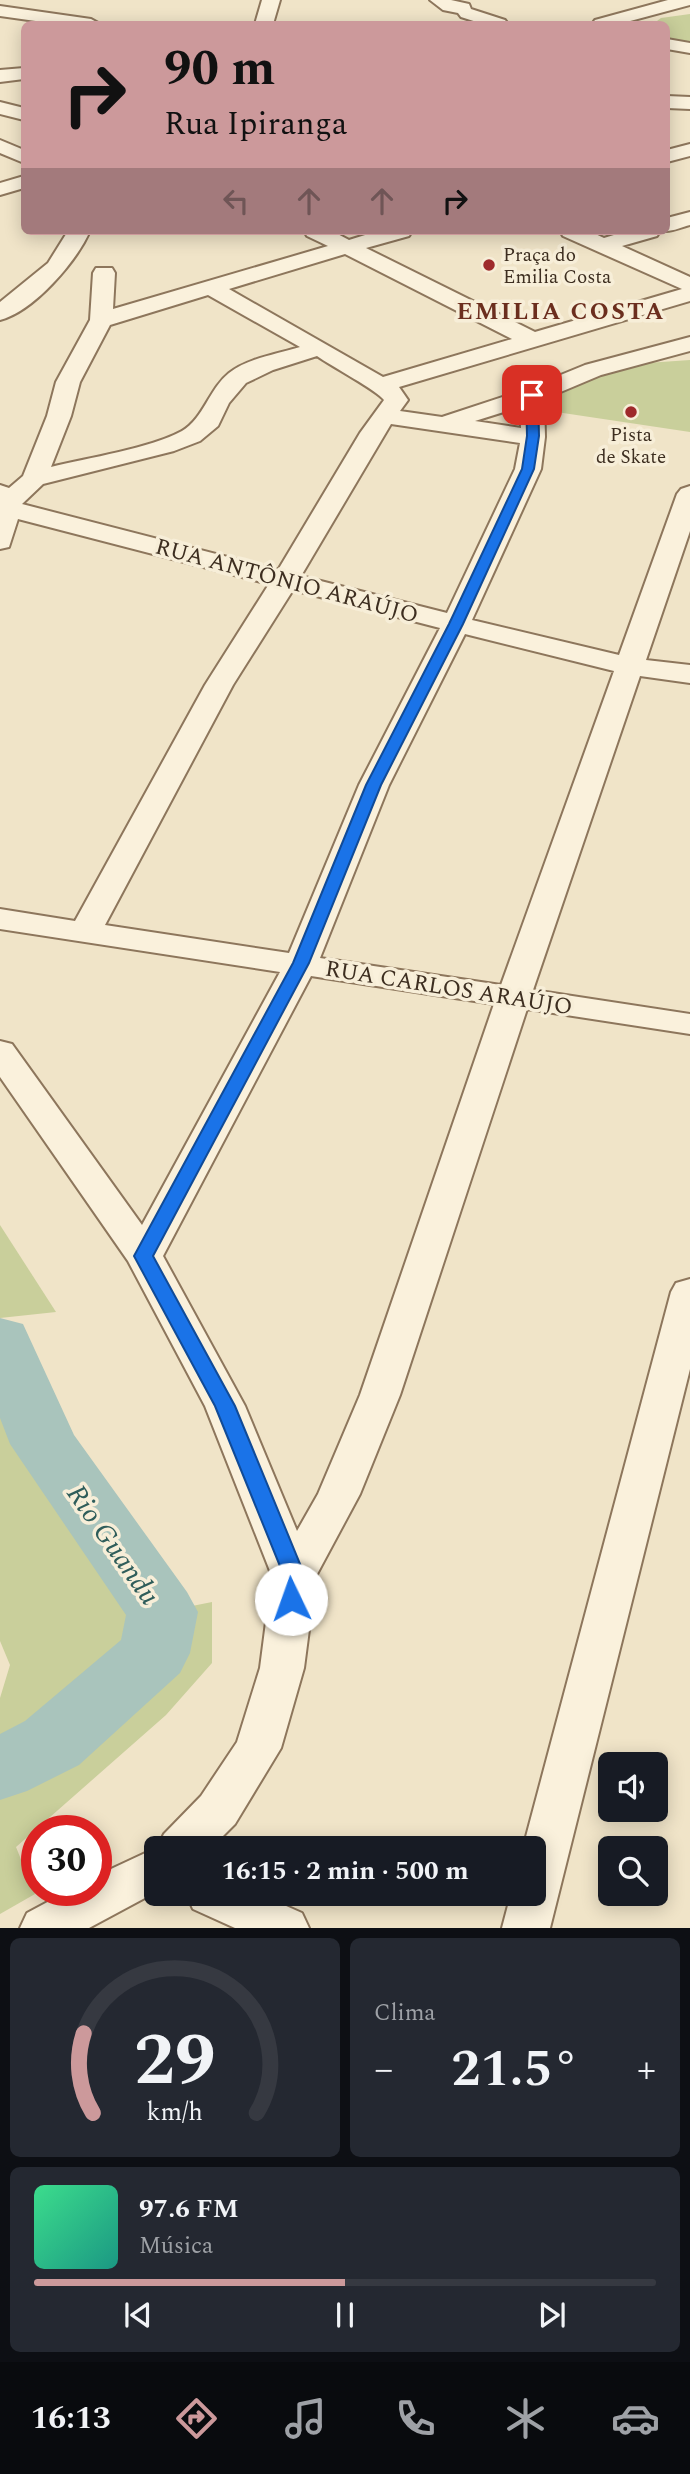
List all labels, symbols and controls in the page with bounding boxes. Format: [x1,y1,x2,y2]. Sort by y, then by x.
text: 90 m [164,32,275,107]
icon: right [49,49,140,140]
text: Rua Ipiranga [164,100,347,149]
icon: left [217,182,255,220]
icon: ahead [290,182,328,220]
icon: ahead [363,182,401,220]
icon: right [436,182,474,220]
place label: Praça do Emilia Costa [503,241,612,292]
marker: Praça do Emilia Costa [481,257,497,273]
district label: EMILIA COSTA [457,294,665,330]
pin [502,365,562,425]
icon: arrive [513,376,551,414]
marker: Pista de Skate [623,404,639,420]
place label: Pista de Skate [596,421,666,472]
street label: RUA ANTÔNIO ARAÚJO [151,529,422,633]
street label: RUA CARLOS ARAÚJO [323,952,575,1025]
water label: Rio Guandu [55,1476,170,1614]
position arrow [254,1562,328,1636]
map controls [598,1752,668,1906]
button: sound [598,1752,668,1822]
speed limit sign: 30 [21,1815,112,1906]
button: search [598,1836,668,1906]
text: 16:15 · 2 min · 500 m [221,1851,469,1891]
text: Clima [374,1996,436,2031]
text: 29 [134,2007,216,2118]
text: 21.5° [451,2030,579,2109]
text: − [374,2041,393,2099]
text: + [637,2041,656,2099]
text: km/h [147,2094,203,2132]
text: 97.6 FM [139,2189,239,2229]
text: Música [139,2229,213,2264]
icon: previous [119,2296,157,2334]
icon: pause [326,2296,364,2334]
icon: next [533,2296,571,2334]
text: 16:13 [30,2394,111,2443]
icon: directions [172,2394,221,2443]
icon: music [281,2394,330,2443]
icon: phone [391,2394,440,2443]
icon: climate [501,2394,550,2443]
icon: car [611,2394,660,2443]

